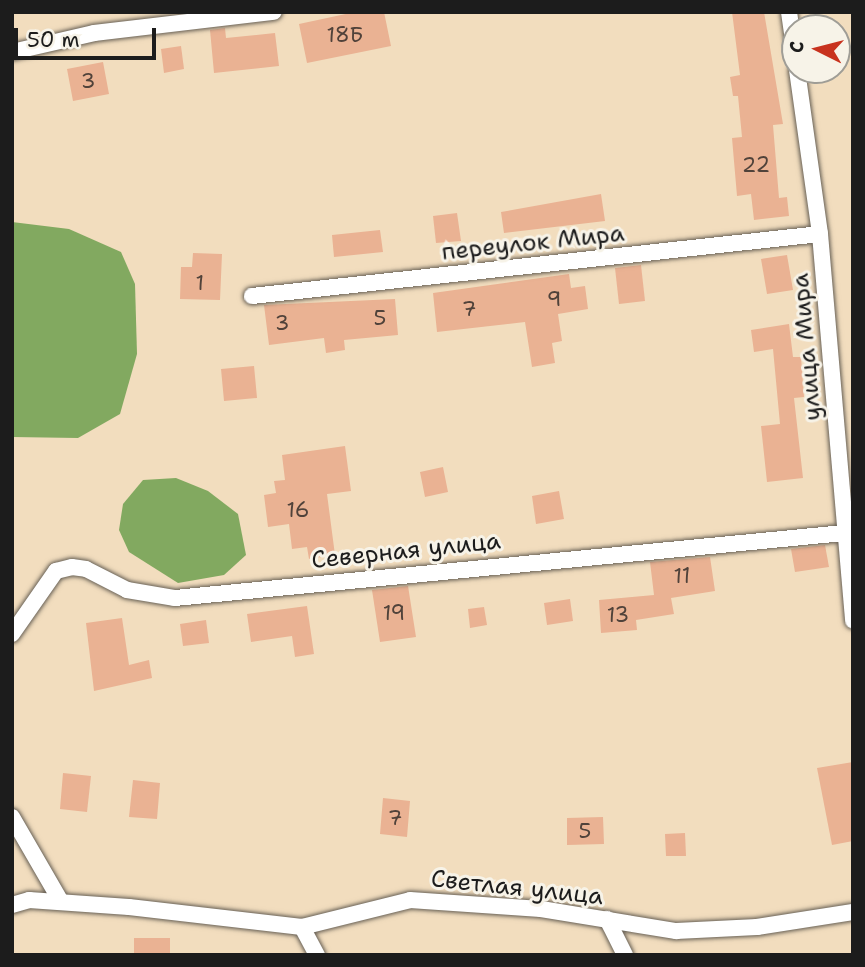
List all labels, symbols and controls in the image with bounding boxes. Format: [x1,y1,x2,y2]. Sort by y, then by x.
scale bar [18,14,159,58]
north arrow [781,14,851,84]
house number: 18Б [326,22,364,48]
text: 50 m [27,26,80,54]
text: С [784,40,810,54]
house number: 3 [81,68,95,94]
house number: 22 [742,152,770,178]
street label: переулок Мира [440,219,626,267]
house number: 1 [196,270,204,296]
street label: улица Мира [786,272,828,422]
house number: 9 [547,286,561,312]
house number: 7 [462,296,476,322]
house number: 5 [374,305,386,331]
house number: 3 [275,310,289,336]
house number: 16 [287,497,309,523]
street label: Северная улица [310,527,502,575]
house number: 11 [674,563,690,589]
house number: 19 [383,600,405,626]
house number: 13 [607,602,629,628]
house number: 7 [388,805,402,831]
house number: 5 [579,818,591,844]
street label: Светлая улица [429,865,605,911]

